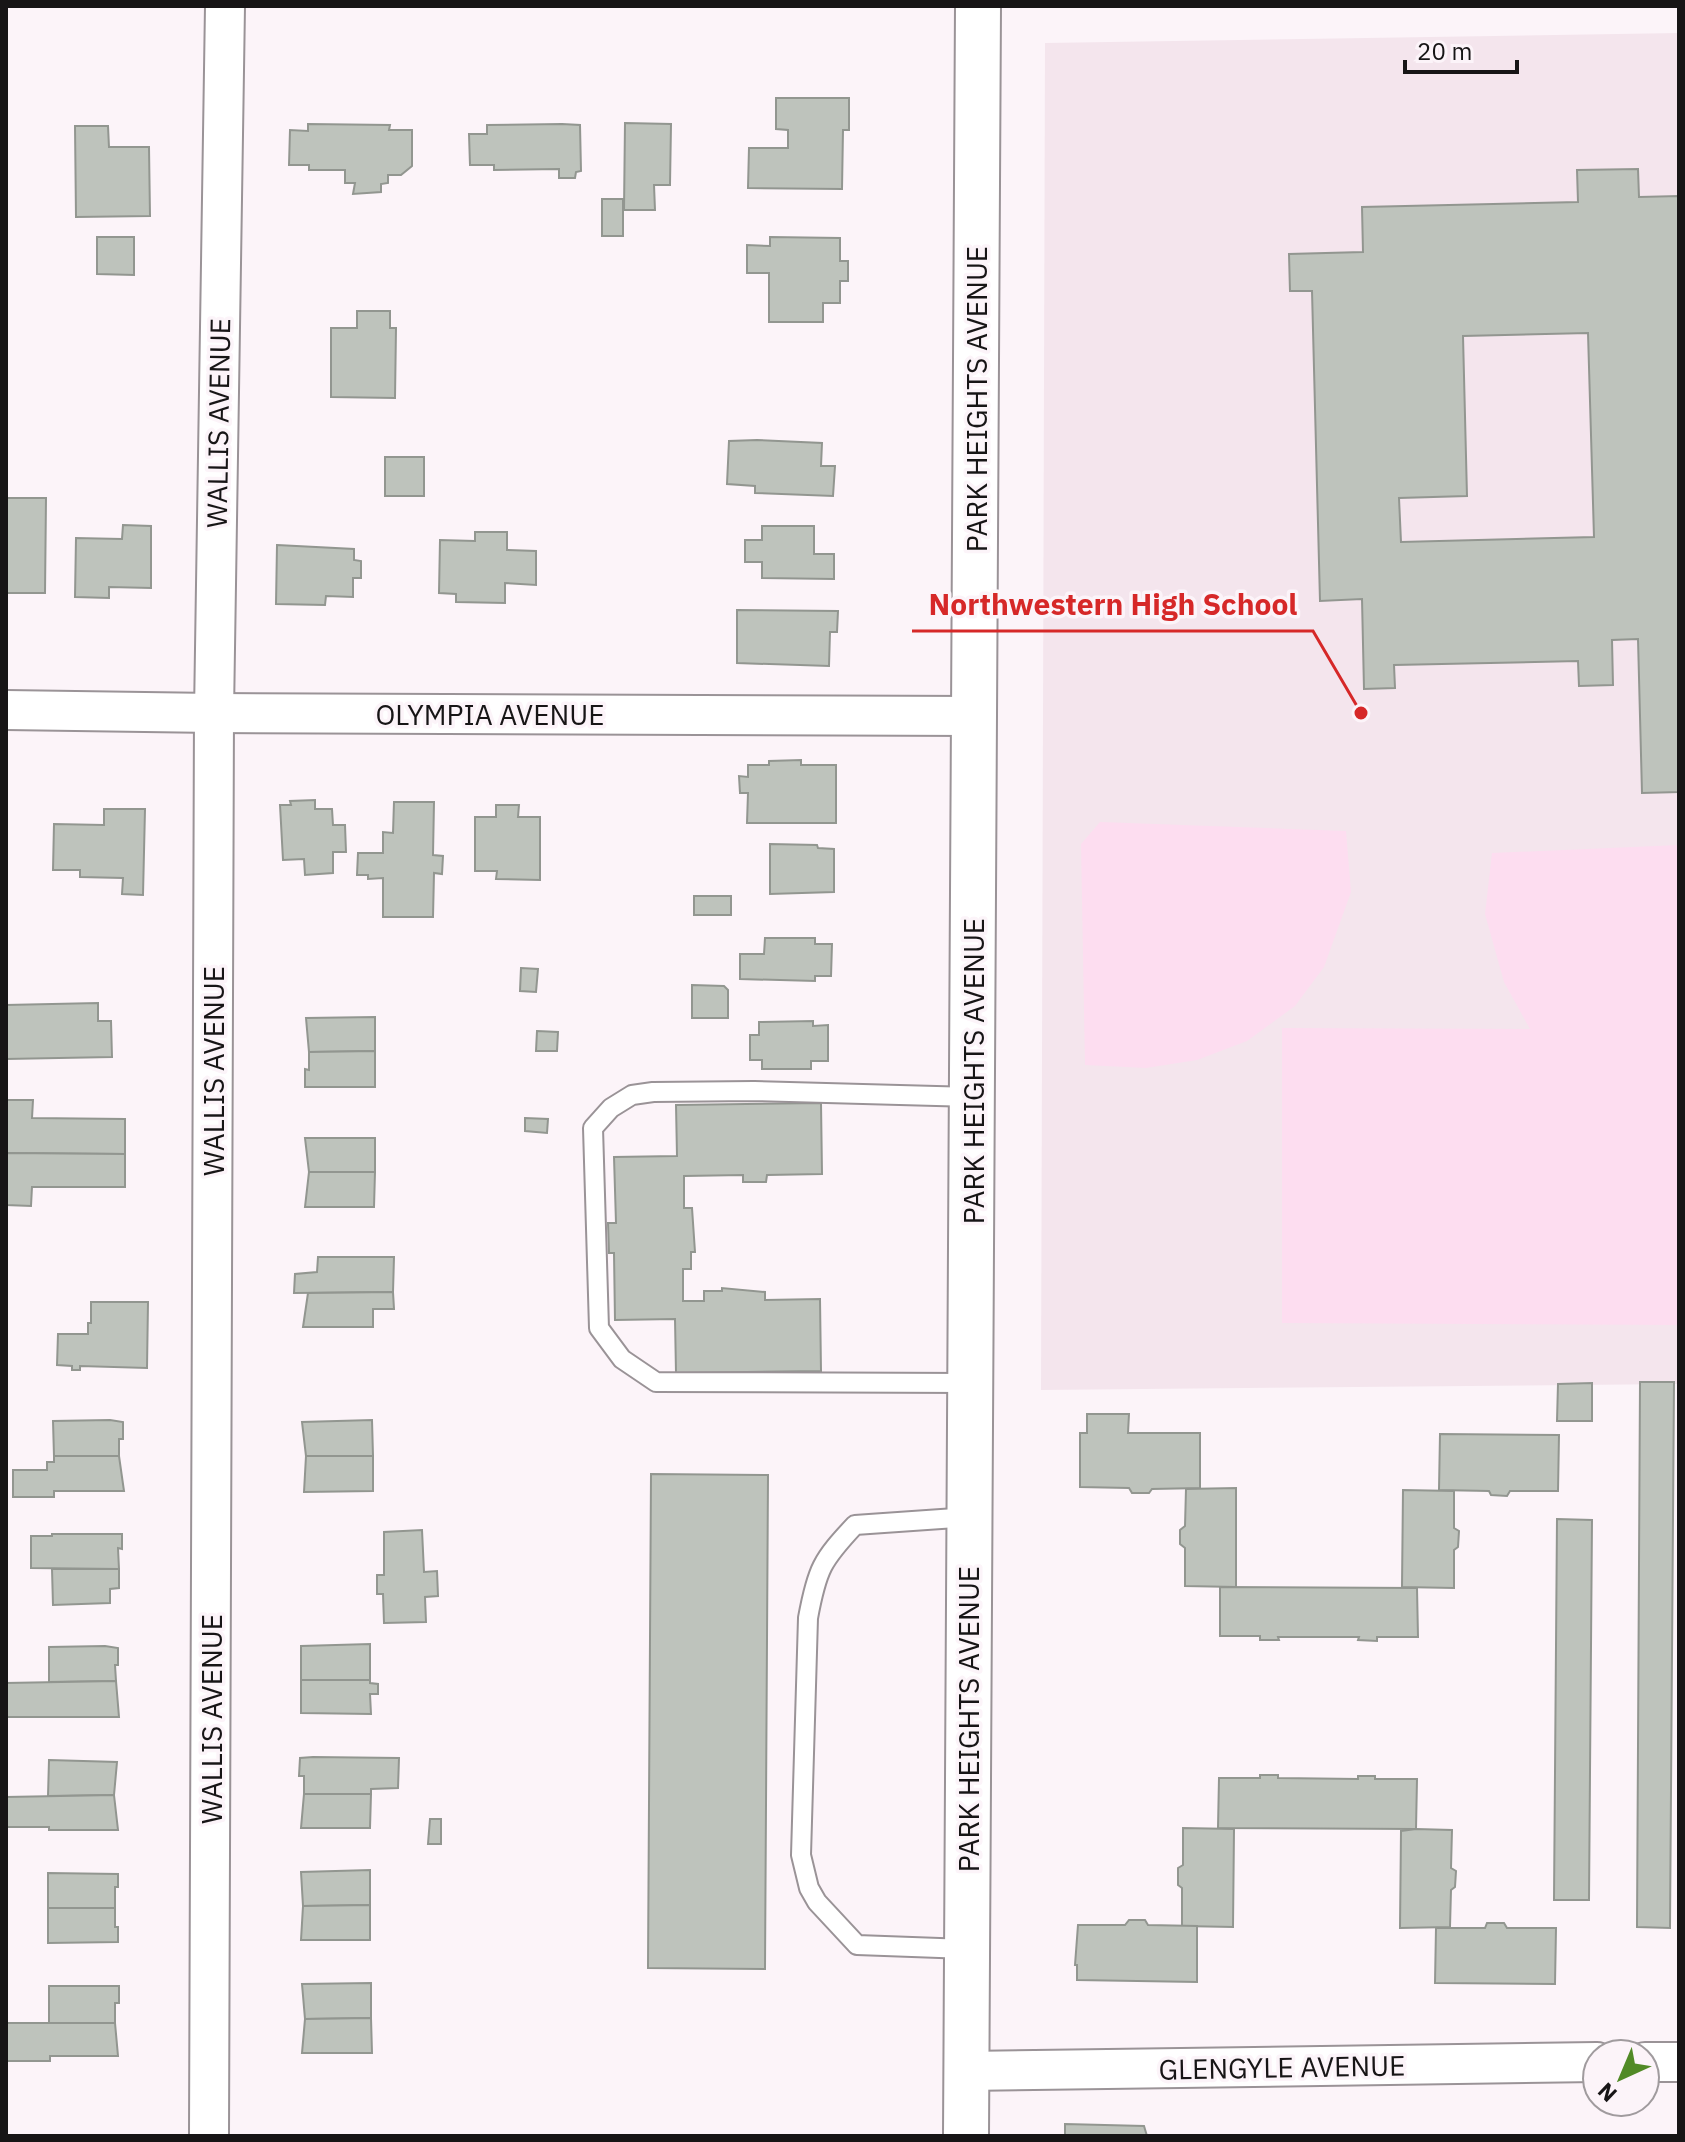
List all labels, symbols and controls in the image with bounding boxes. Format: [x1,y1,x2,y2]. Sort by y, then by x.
scale bar [1405,24,1517,74]
text: 20 m [1417,35,1472,67]
street label: PARK HEIGHTS AVENUE [958,246,995,552]
street label: WALLIS AVENUE [198,318,238,528]
callout: Northwestern High School [912,577,1313,631]
text: Northwestern High School [929,584,1297,623]
street label: OLYMPIA AVENUE [375,696,605,733]
street label: PARK HEIGHTS AVENUE [955,918,992,1224]
street label: WALLIS AVENUE [195,966,232,1176]
street label: PARK HEIGHTS AVENUE [950,1566,987,1872]
street label: WALLIS AVENUE [193,1614,230,1824]
north arrow [1581,2038,1661,2118]
street label: GLENGYLE AVENUE [1158,2046,1406,2088]
text: N [1591,2077,1623,2109]

